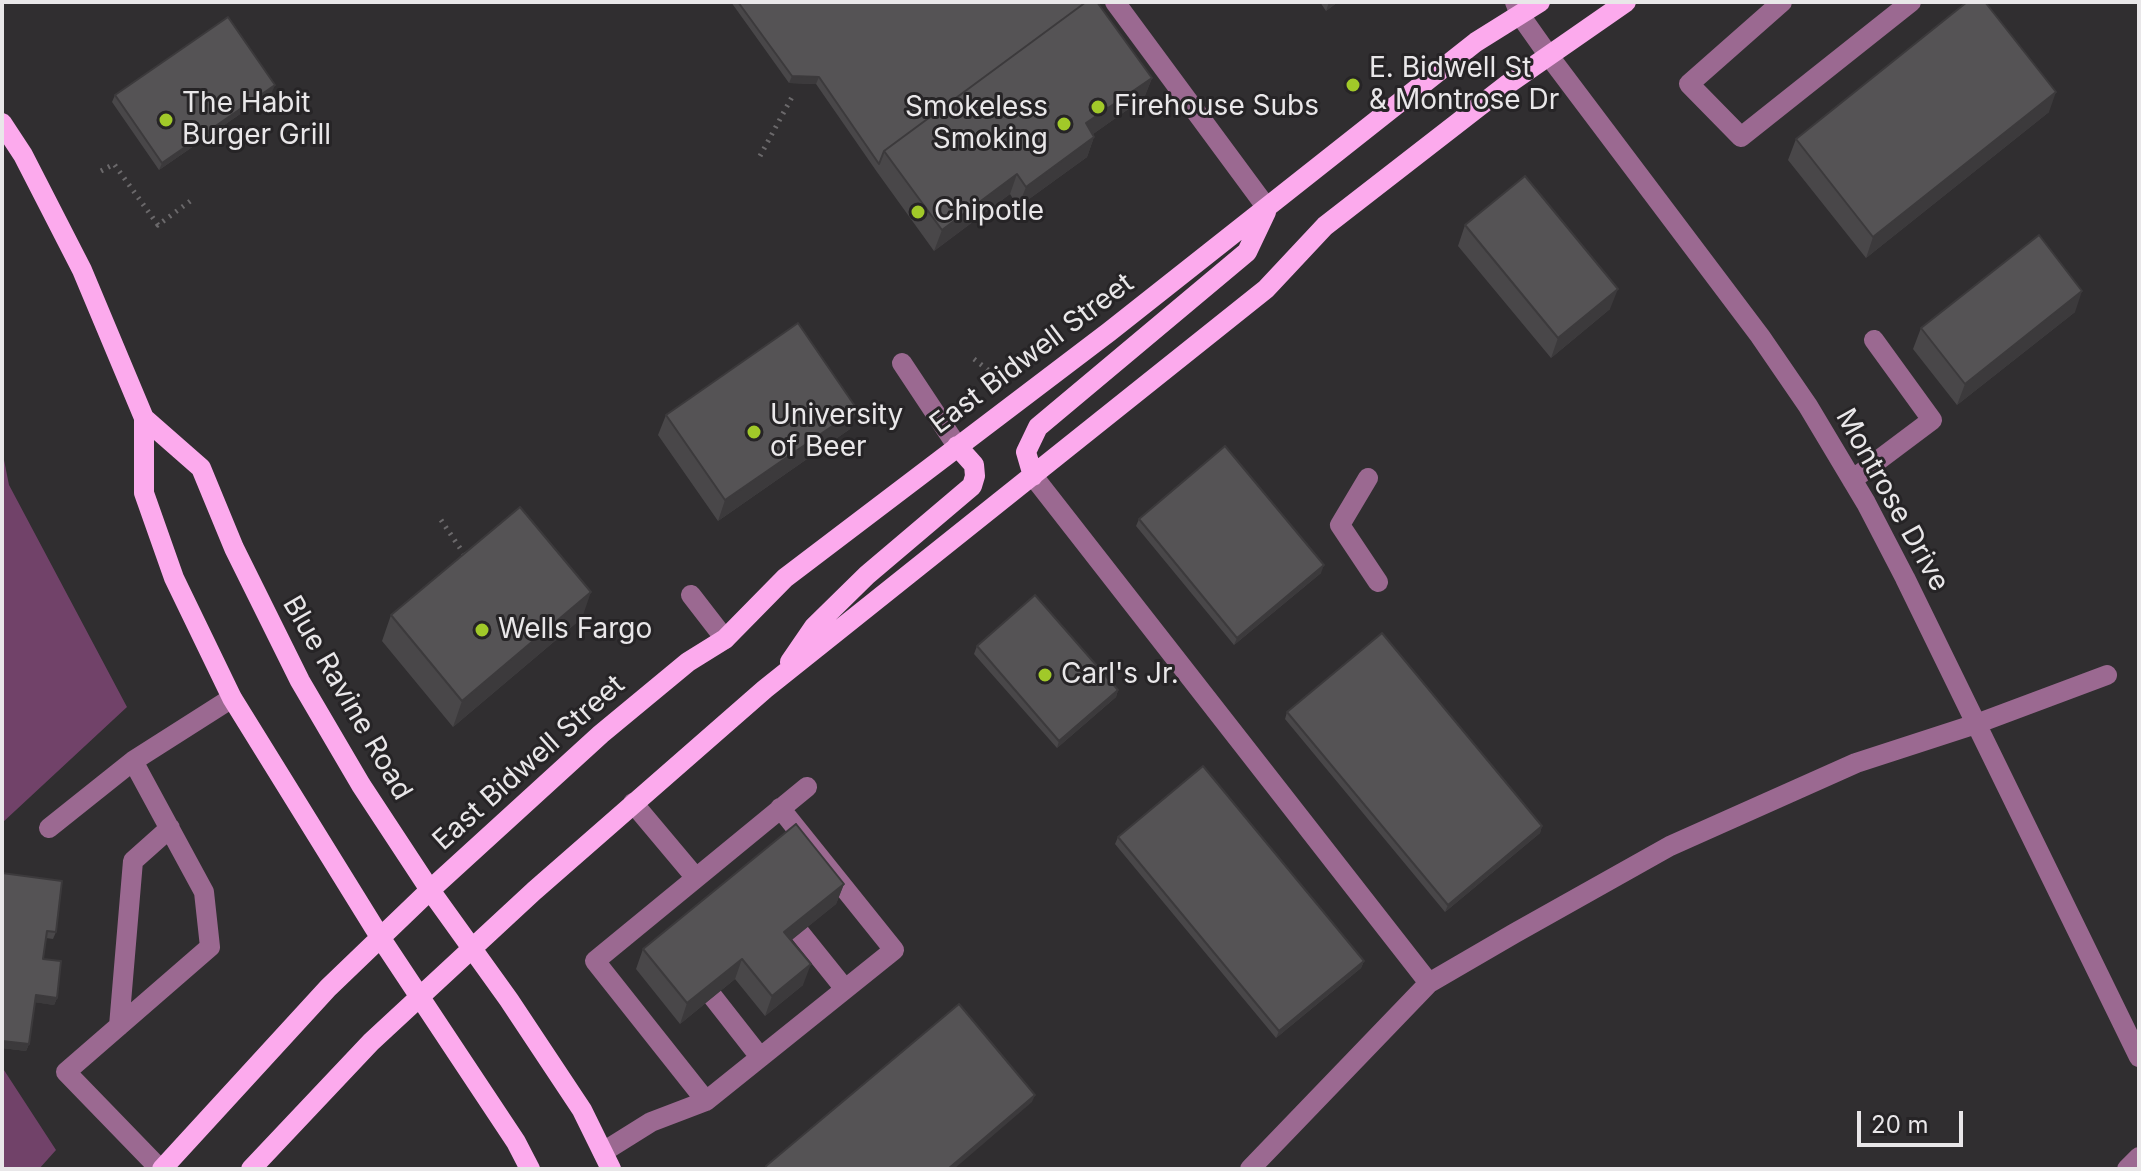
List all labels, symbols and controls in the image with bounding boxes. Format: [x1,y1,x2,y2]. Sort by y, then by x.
place label: E. Bidwell St & Montrose Dr [1369,52,1559,118]
marker: E. Bidwell St & Montrose Dr [1344,76,1362,94]
place label: The Habit Burger Grill [182,87,331,153]
place label: Firehouse Subs [1114,90,1319,124]
place label: Smokeless Smoking [905,91,1048,157]
marker: Firehouse Subs [1089,98,1107,116]
marker: The Habit Burger Grill [157,111,175,129]
marker: Smokeless Smoking [1055,115,1073,133]
place label: Chipotle [934,195,1044,229]
marker: Chipotle [909,203,927,221]
street label: East Bidwell Street [924,267,1140,441]
place label: University of Beer [770,399,903,465]
street label: Montrose Drive [1828,403,1956,597]
marker: University of Beer [745,423,763,441]
street label: Blue Ravine Road [275,590,419,806]
place label: Wells Fargo [498,613,652,647]
marker: Wells Fargo [473,621,491,639]
place label: Carl's Jr. [1061,658,1179,692]
marker: Carl's Jr. [1036,666,1054,684]
street label: East Bidwell Street [426,668,632,858]
scale bar [1861,1095,1967,1145]
text: 20 m [1871,1110,1929,1139]

